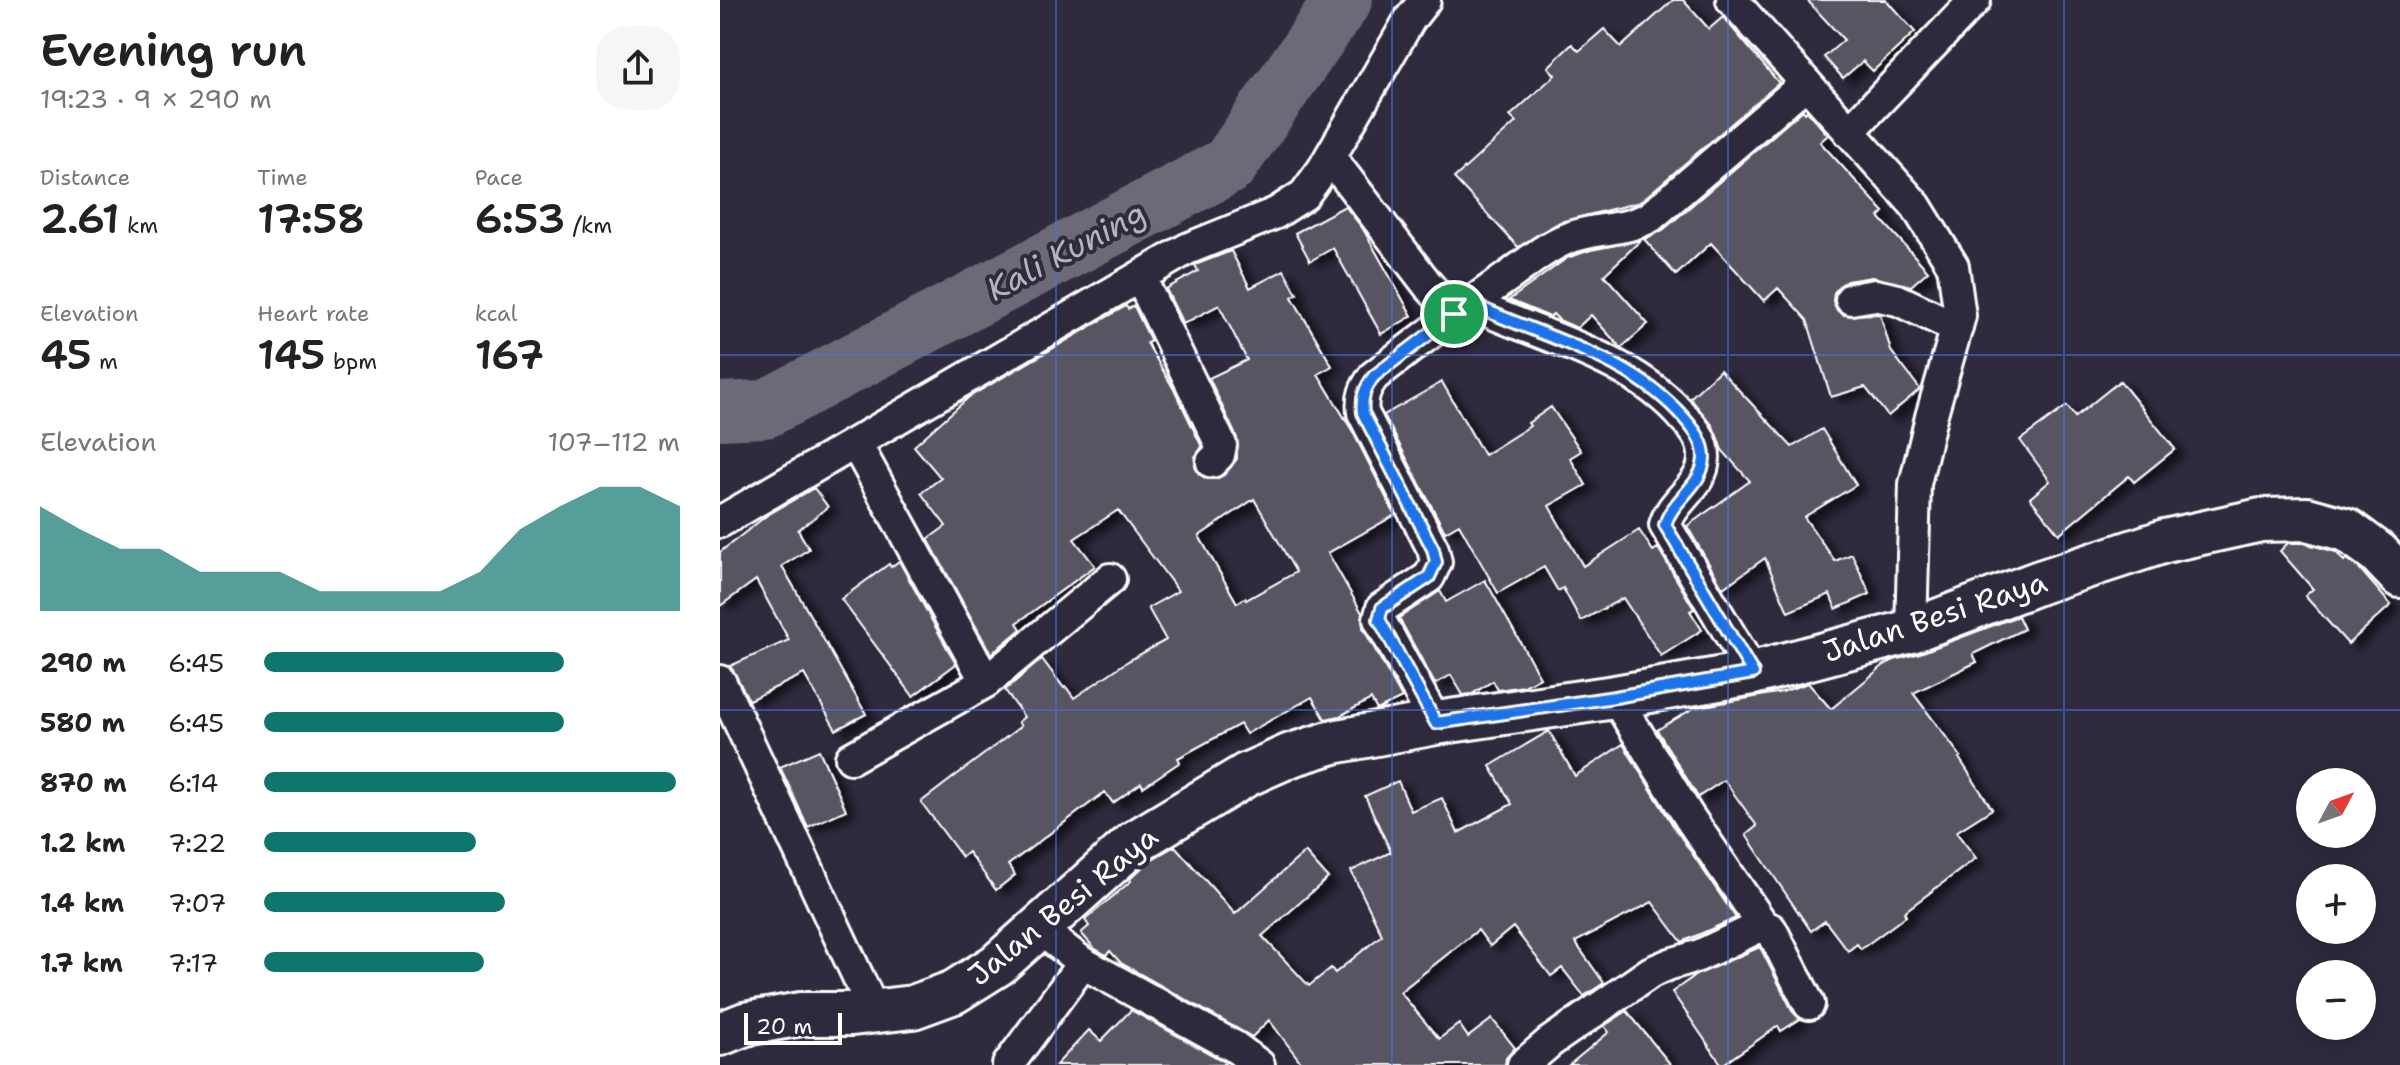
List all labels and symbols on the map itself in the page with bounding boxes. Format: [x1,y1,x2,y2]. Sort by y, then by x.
water label: Kali Kuning [979,191,1153,310]
pin [1420,280,1488,348]
street label: Jalan Besi Raya [1818,561,2052,672]
north arrow [2296,768,2376,848]
street label: Jalan Besi Raya [959,816,1166,995]
scale bar [744,1009,842,1045]

